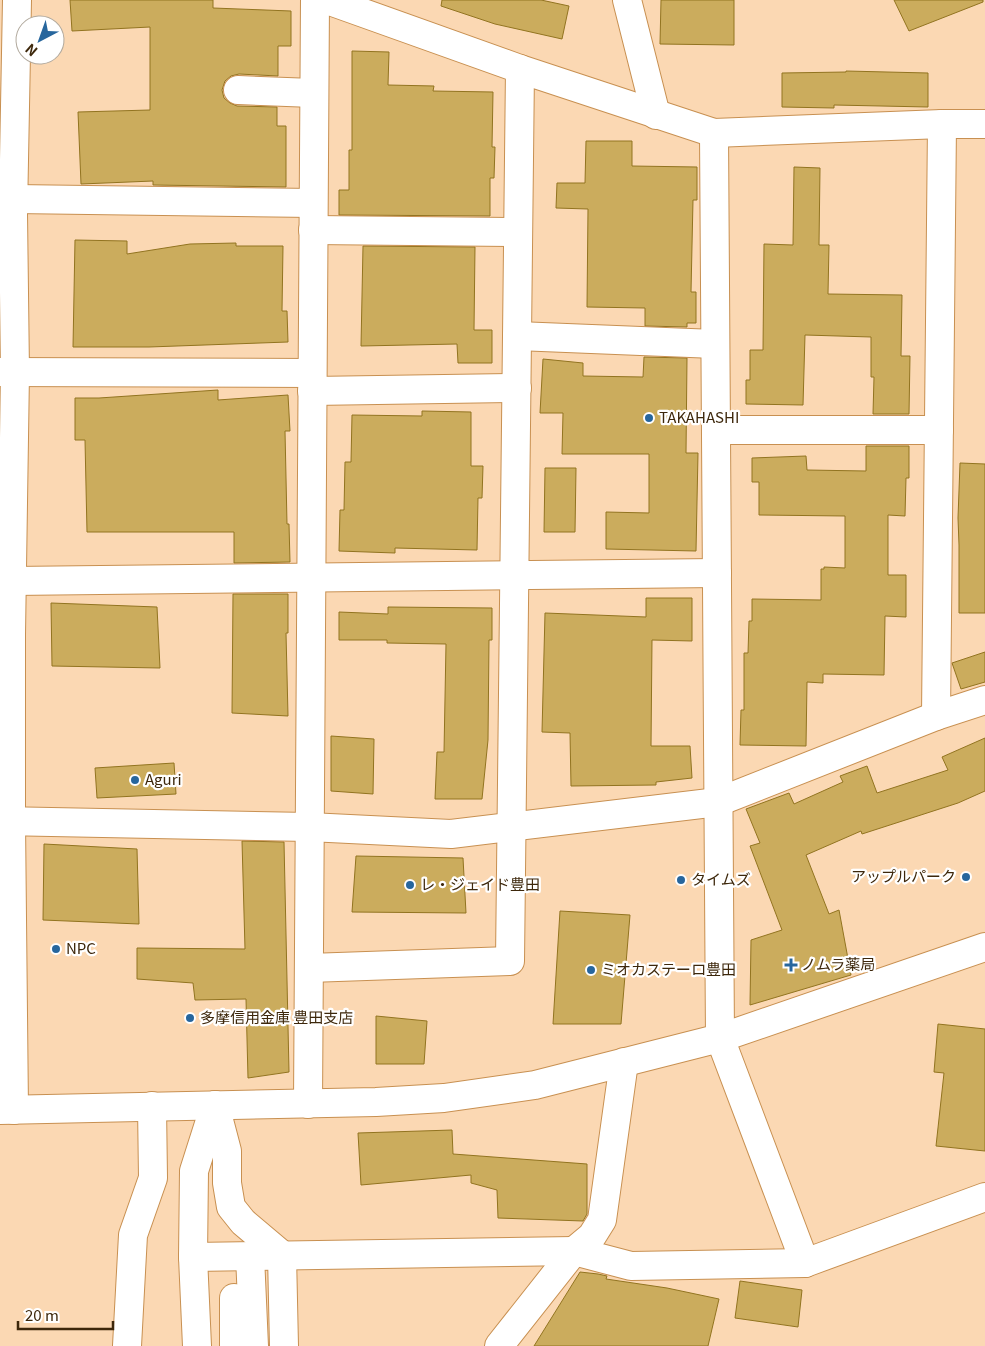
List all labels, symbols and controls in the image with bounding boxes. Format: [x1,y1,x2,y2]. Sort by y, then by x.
north arrow [15,15,65,65]
text: N [20,40,41,62]
place label: TAKAHASHI [659,406,739,427]
marker: TAKAHASHI [643,412,655,424]
place label: Aguri [145,768,182,789]
marker: Aguri [129,774,141,786]
place label: アップルパーク [851,865,956,886]
place label: タイムズ [691,868,751,889]
marker: アップルパーク [960,871,972,883]
place label: レ・ジェイド豊田 [420,873,540,894]
marker: タイムズ [675,874,687,886]
marker: レ・ジェイド豊田 [404,879,416,891]
place label: NPC [66,937,96,958]
marker: NPC [50,943,62,955]
place label: ノムラ薬局 [801,953,875,974]
place label: ミオカステーロ豊田 [601,958,736,979]
marker: ノムラ薬局 [785,959,797,971]
marker: ミオカステーロ豊田 [585,964,597,976]
place label: 多摩信用金庫 豊田支店 [200,1006,353,1027]
marker: 多摩信用金庫 豊田支店 [184,1012,196,1024]
scale bar [18,1298,112,1330]
text: 20 m [25,1304,59,1325]

